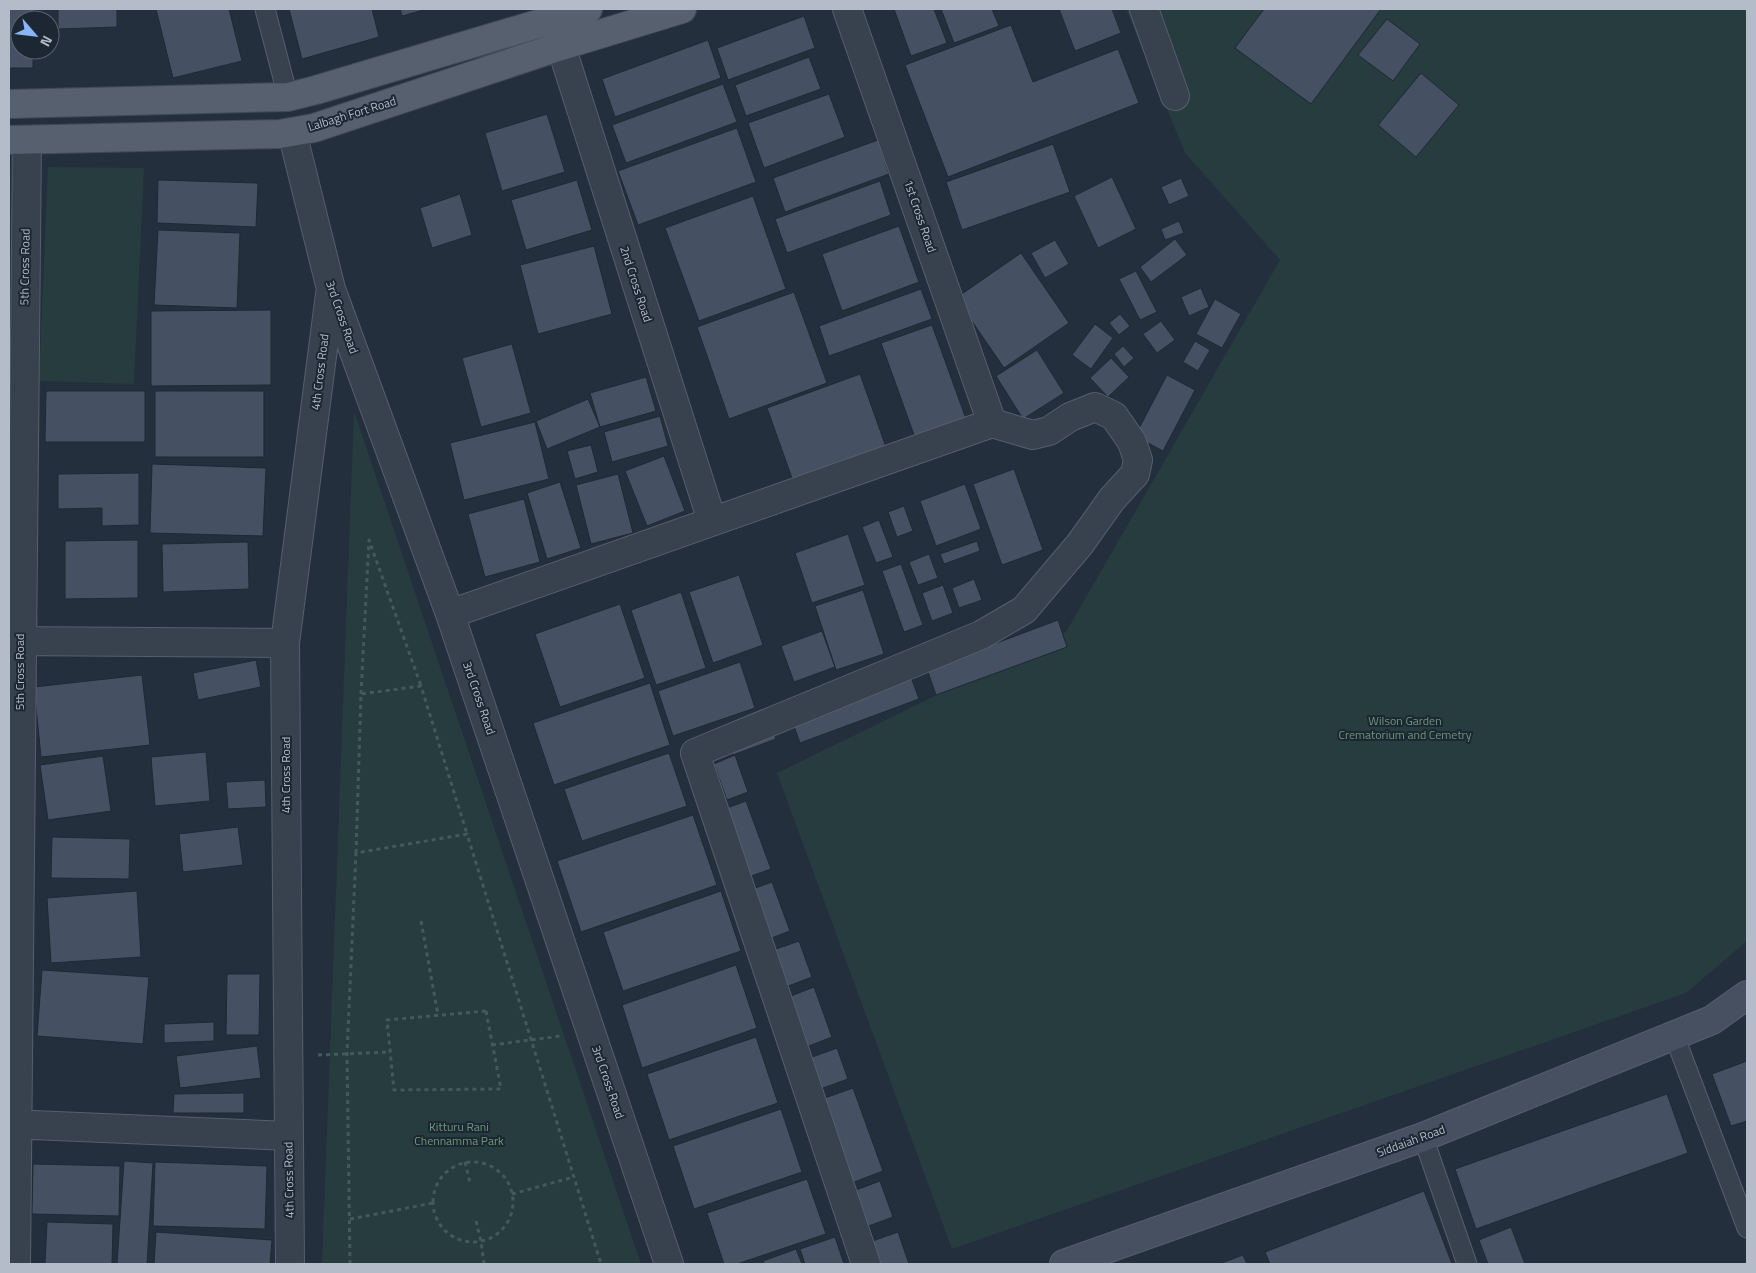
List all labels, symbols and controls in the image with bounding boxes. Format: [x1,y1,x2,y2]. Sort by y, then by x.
north arrow [10,10,60,60]
text: N [35,32,58,51]
street label: Lalbagh Fort Road [305,91,398,136]
street label: 1st Cross Road [899,177,942,255]
street label: 5th Cross Road [14,229,35,305]
street label: 2nd Cross Road [615,243,658,324]
street label: 3rd Cross Road [321,278,364,356]
street label: 4th Cross Road [305,333,334,411]
street label: 5th Cross Road [10,634,29,710]
street label: 3rd Cross Road [458,659,501,737]
park label: Wilson Garden Crematorium and Cemetry [1338,711,1472,744]
street label: 4th Cross Road [276,737,295,813]
street label: 3rd Cross Road [587,1043,630,1121]
park label: Kitturu Rani Chennamma Park [414,1117,504,1150]
street label: Siddaiah Road [1374,1119,1448,1162]
street label: 4th Cross Road [278,1142,299,1218]

